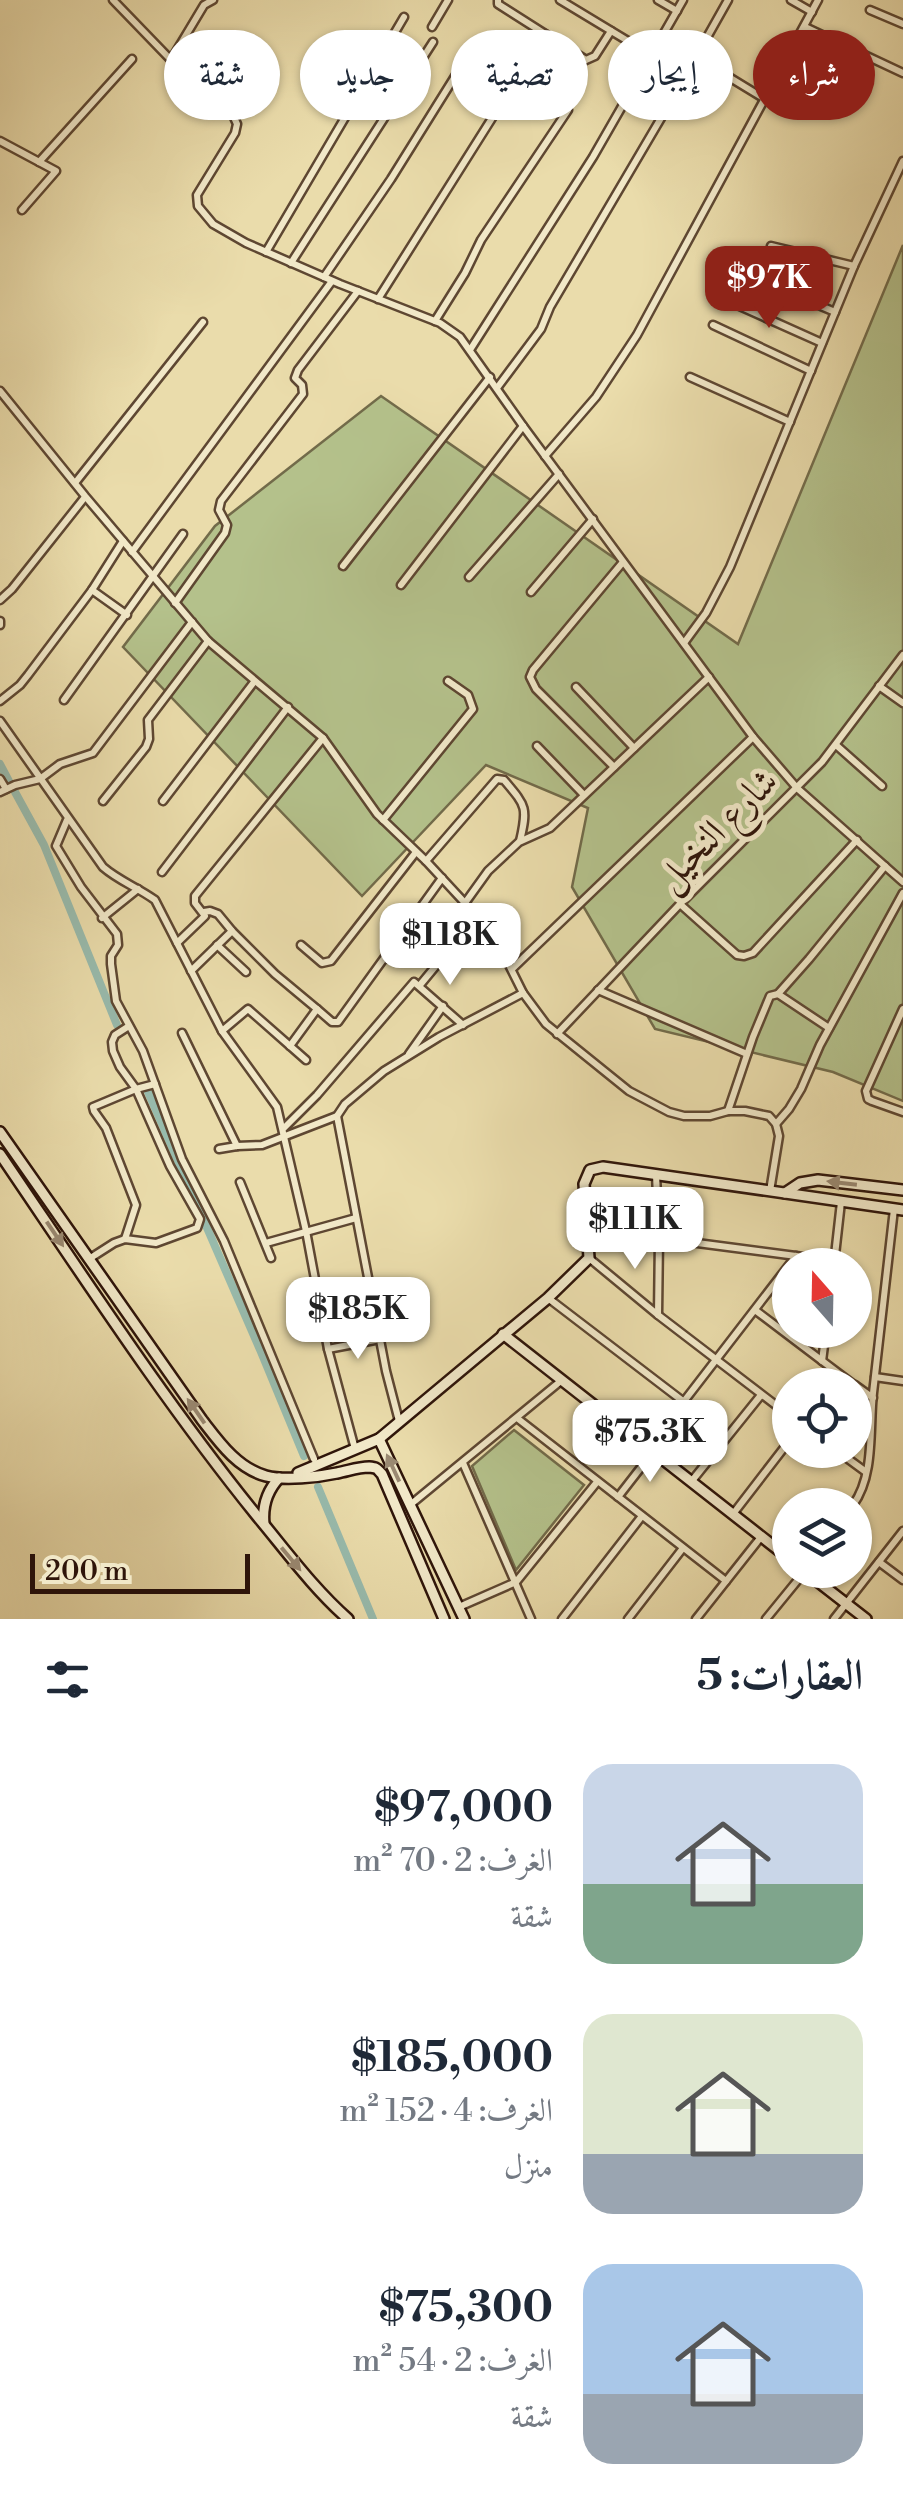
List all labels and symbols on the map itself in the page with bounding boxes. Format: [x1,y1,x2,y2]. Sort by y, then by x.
pin: $97K [710,246,828,331]
street label: شارع النخيل [646,759,793,906]
pin: $118K [380,903,520,988]
one-way arrow [826,1175,858,1191]
pin: $111K [565,1187,705,1272]
one-way arrow [45,1221,64,1248]
north arrow [772,1248,872,1348]
pin: $185K [288,1277,428,1362]
one-way arrow [186,1398,206,1424]
pin: $75.3K [569,1400,731,1485]
one-way arrow [384,1453,401,1482]
one-way arrow [280,1547,301,1572]
scale bar [30,1549,250,1594]

